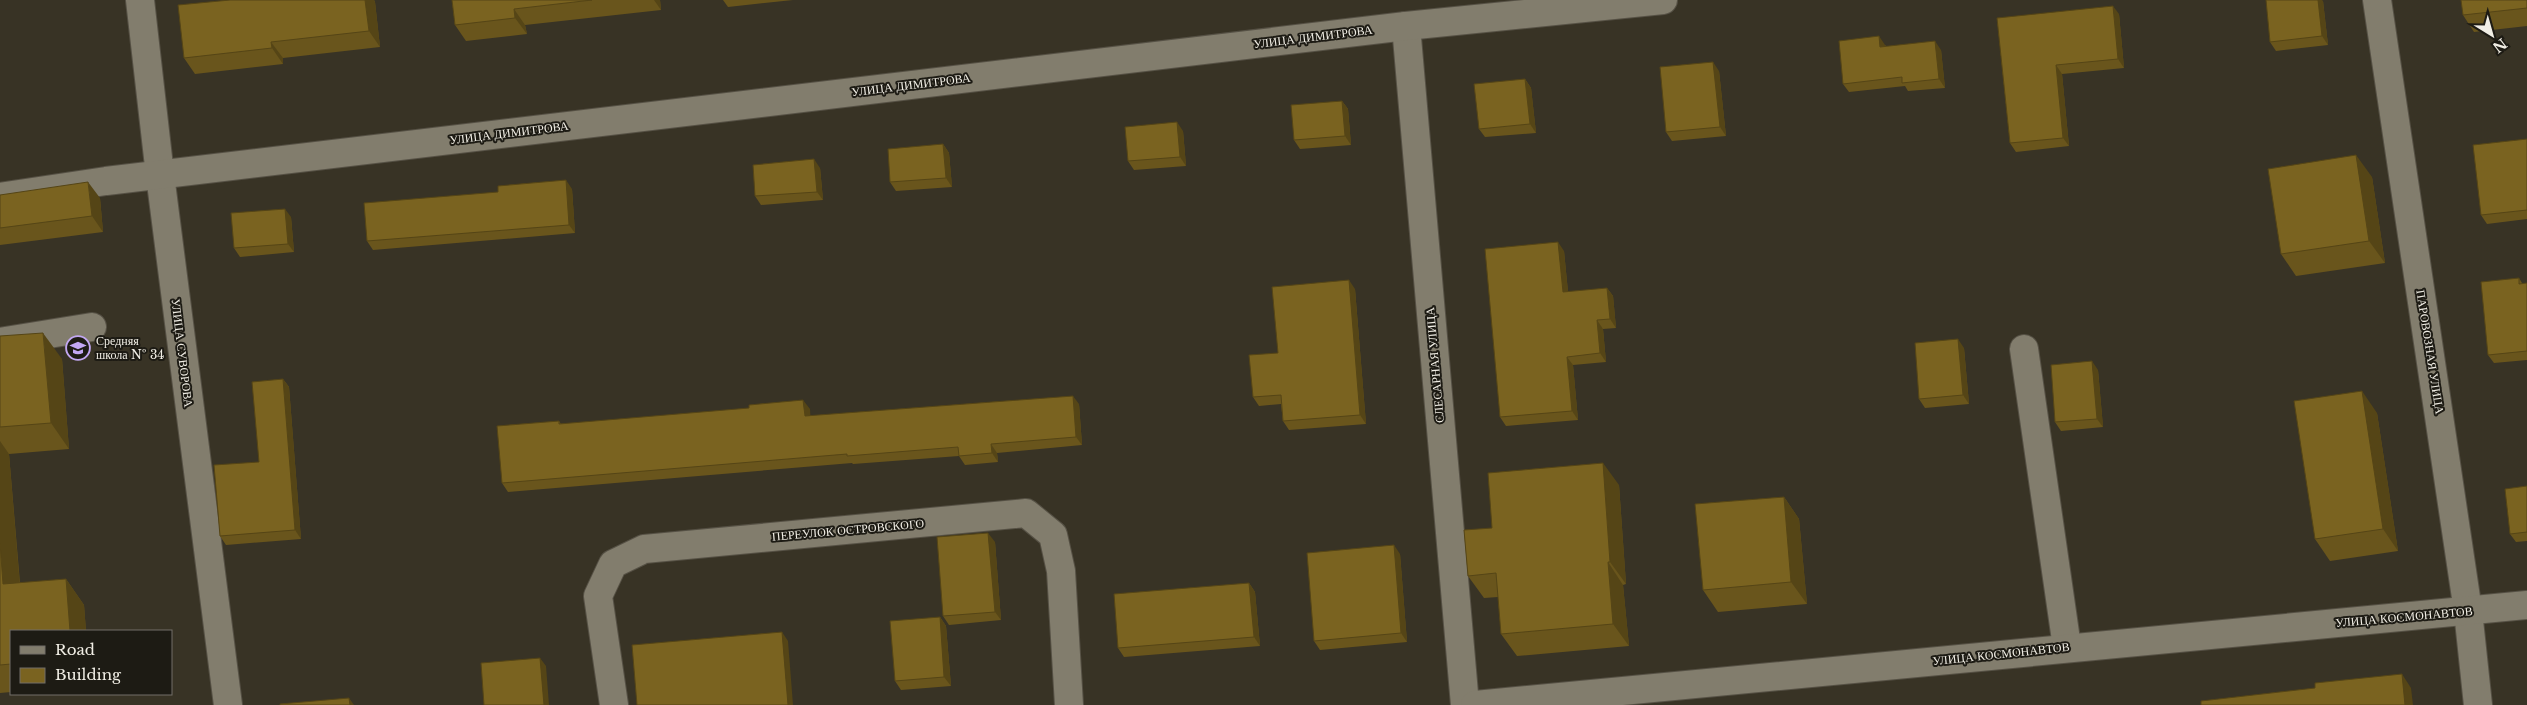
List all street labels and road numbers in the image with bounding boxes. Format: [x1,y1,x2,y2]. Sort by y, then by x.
street label: УЛИЦА ДИМИТРОВА [1253,22,1374,51]
street label: УЛИЦА ДИМИТРОВА [851,70,972,99]
street label: УЛИЦА ДИМИТРОВА [449,118,570,147]
street label: ПАРОВОЗНАЯ УЛИЦА [2413,289,2448,415]
street label: УЛИЦА СУВОРОВА [168,298,197,408]
street label: СЛЕСАРНАЯ УЛИЦА [1422,306,1447,423]
street label: ПЕРЕУЛОК ОСТРОВСКОГО [771,515,925,544]
street label: УЛИЦА КОСМОНАВТОВ [2335,603,2473,630]
street label: УЛИЦА КОСМОНАВТОВ [1932,639,2070,668]

